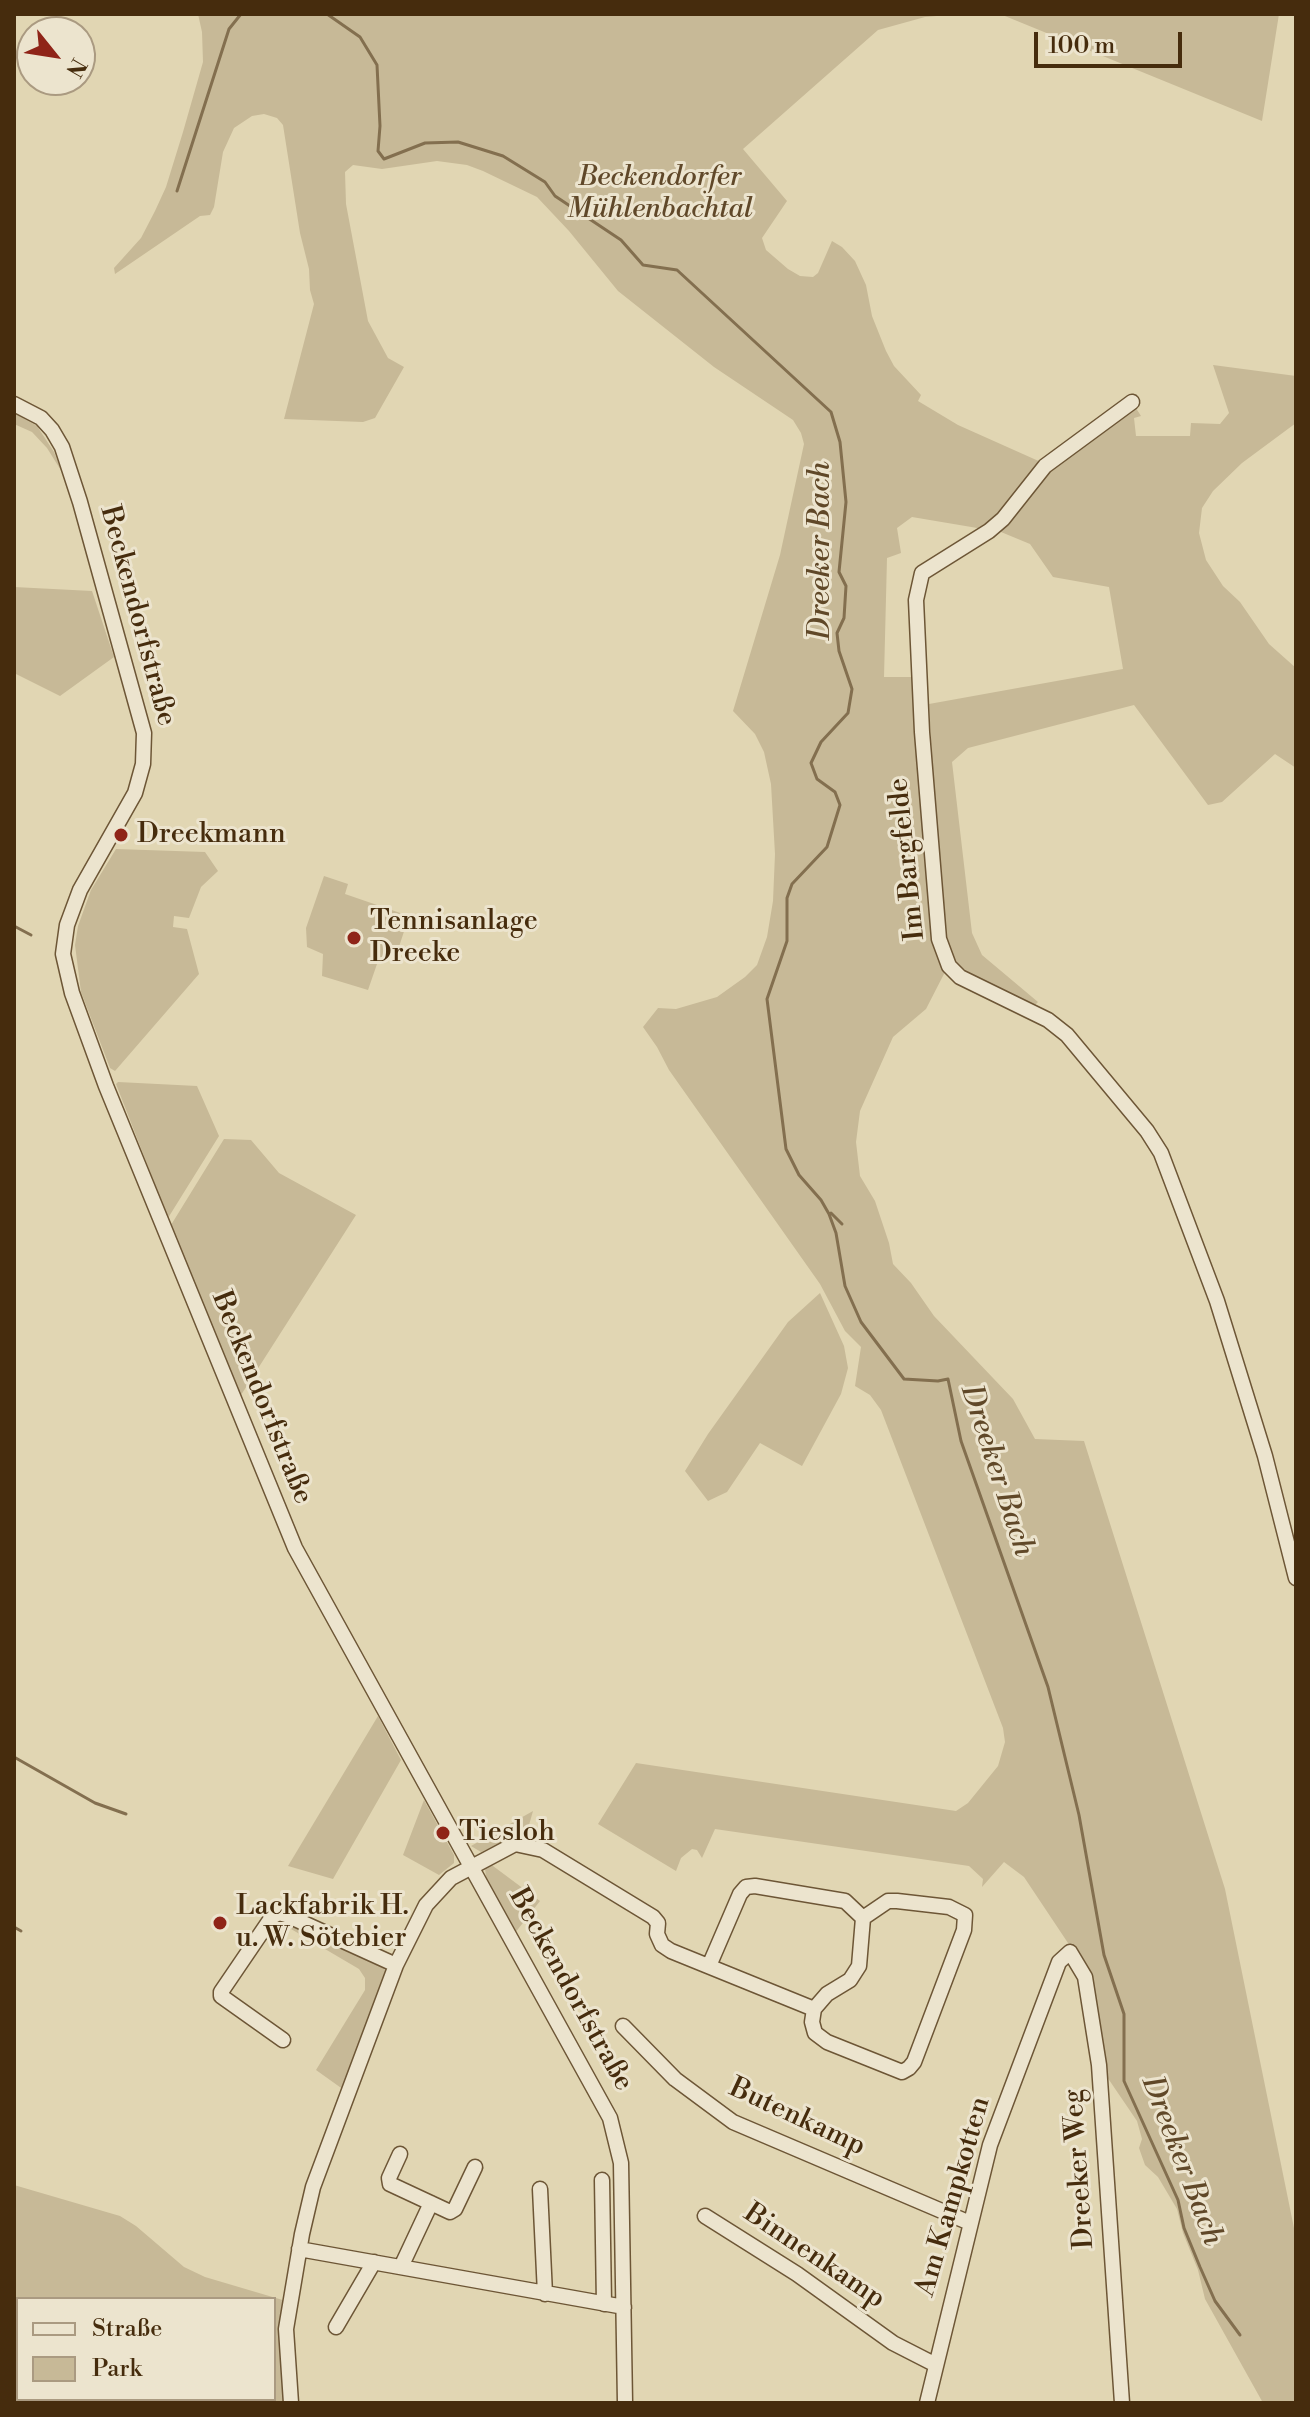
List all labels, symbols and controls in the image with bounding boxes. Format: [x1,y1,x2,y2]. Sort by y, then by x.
north arrow [16,16,96,96]
scale bar [1038,16,1186,66]
text: 100 m [1048,31,1115,61]
text: N [59,53,92,82]
park label: Beckendorfer Mühlenbachtal [567,161,753,227]
water label: Dreeker Bach [804,462,840,640]
street label: Beckendorfstraße [91,502,183,730]
street label: Im Bargfelde [883,776,933,942]
place label: Dreekmann [137,818,286,852]
marker: Dreekmann [112,826,130,844]
place label: Tennisanlage Dreeke [370,905,538,971]
marker: Tennisanlage Dreeke [345,929,363,947]
street label: Beckendorfstraße [203,1287,319,1509]
water label: Dreeker Bach [951,1381,1041,1561]
place label: Tiesloh [459,1816,555,1850]
marker: Tiesloh [434,1824,452,1842]
street label: Beckendorfstraße [500,1883,640,2097]
place label: Lackfabrik H. u. W. Sötebier [236,1890,409,1956]
marker: Lackfabrik H. u. W. Sötebier [211,1914,229,1932]
water label: Dreeker Bach [1132,2071,1230,2251]
street label: Butenkamp [724,2072,870,2164]
street label: Dreeker Weg [1058,2088,1102,2250]
street label: Am Kampkotten [909,2093,999,2301]
street label: Binnenkamp [737,2197,891,2317]
legend [16,2297,276,2401]
text: Straße [92,2314,162,2344]
text: Park [92,2354,142,2384]

